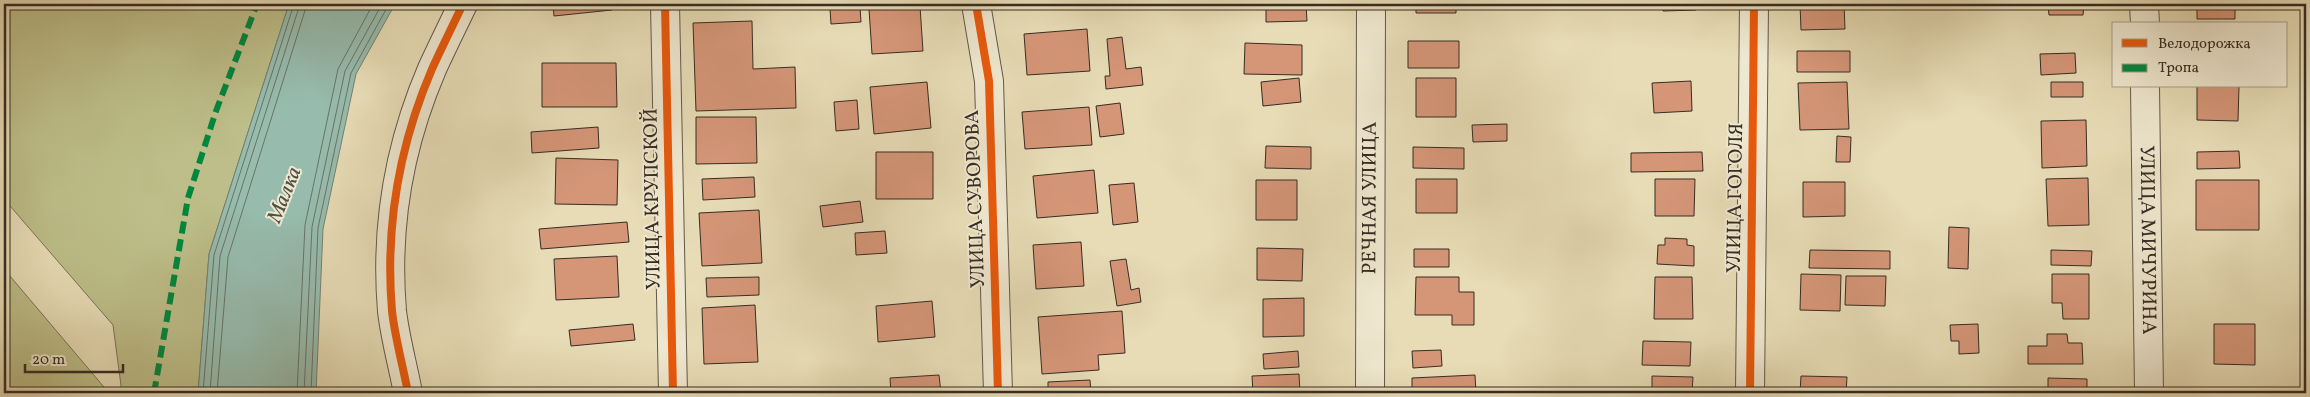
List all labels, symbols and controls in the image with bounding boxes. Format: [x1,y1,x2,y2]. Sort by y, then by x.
legend [2112,22,2288,88]
text: Велодорожка [2158,34,2251,55]
text: Тропа [2158,58,2199,79]
street label: УЛИЦА КРУПСКОЙ [637,108,669,290]
street label: УЛИЦА СУВОРОВА [959,109,993,289]
street label: РЕЧНАЯ УЛИЦА [1356,122,1385,274]
street label: УЛИЦА ГОГОЛЯ [1721,123,1751,273]
street label: УЛИЦА МИЧУРИНА [2132,145,2162,335]
water label: Малка [260,163,309,228]
scale bar [25,342,122,374]
text: 20 m [32,350,65,371]

